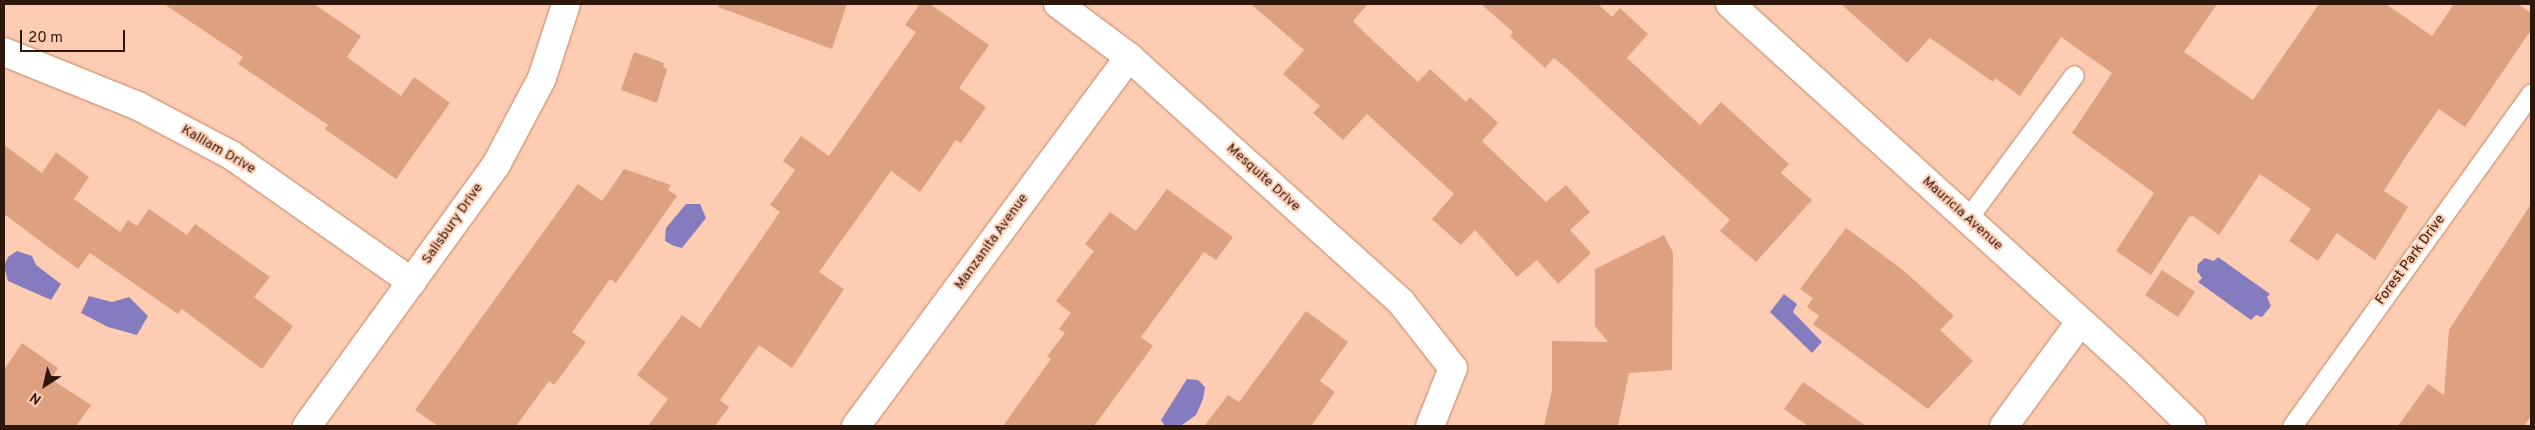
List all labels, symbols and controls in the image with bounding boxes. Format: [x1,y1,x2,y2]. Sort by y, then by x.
scale bar [22,20,128,52]
text: 20 m [28,29,63,48]
street label: Kalliam Drive [178,122,258,178]
street label: Mesquite Drive [1223,140,1303,216]
street label: Mauricia Avenue [1918,173,2006,255]
street label: Salisbury Drive [419,180,487,268]
street label: Manzanita Avenue [951,191,1033,293]
street label: Forest Park Drive [2373,212,2449,308]
north arrow [20,360,70,410]
text: N [27,388,45,408]

